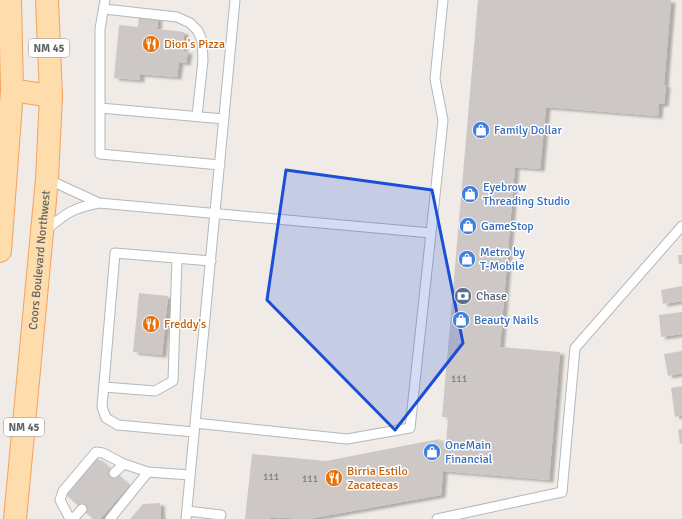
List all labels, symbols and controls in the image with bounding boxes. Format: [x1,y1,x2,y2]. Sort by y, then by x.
restaurant icon: Dion's Pizza [141,34,161,54]
place label: Dion's Pizza [164,37,225,52]
road number: NM 45 [29,39,69,57]
shop icon: Family Dollar [471,120,491,140]
place label: Family Dollar [494,123,562,138]
place label: Eyebrow Threading Studio [483,180,570,209]
shop icon: Eyebrow Threading Studio [460,184,480,204]
street label: Coors Boulevard Northwest [25,190,53,330]
shop icon: GameStop [458,216,478,236]
place label: GameStop [481,219,534,234]
place label: Metro by T-Mobile [480,245,525,274]
shop icon: Metro by T-Mobile [457,249,477,269]
bank icon: Chase [453,286,473,306]
place label: Chase [476,289,507,304]
shop icon: Beauty Nails [451,310,471,330]
place label: Beauty Nails [474,313,539,328]
restaurant icon: Freddy's [141,314,161,334]
place label: Freddy's [164,317,206,332]
house number: 111 [451,373,467,385]
road number: NM 45 [4,418,44,436]
place label: OneMain Financial [445,438,493,467]
shop icon: OneMain Financial [422,442,442,462]
place label: Birria Estilo Zacatecas [347,464,408,493]
restaurant icon: Birria Estilo Zacatecas [324,468,344,488]
house number: 111 [263,471,279,483]
house number: 111 [302,473,318,485]

